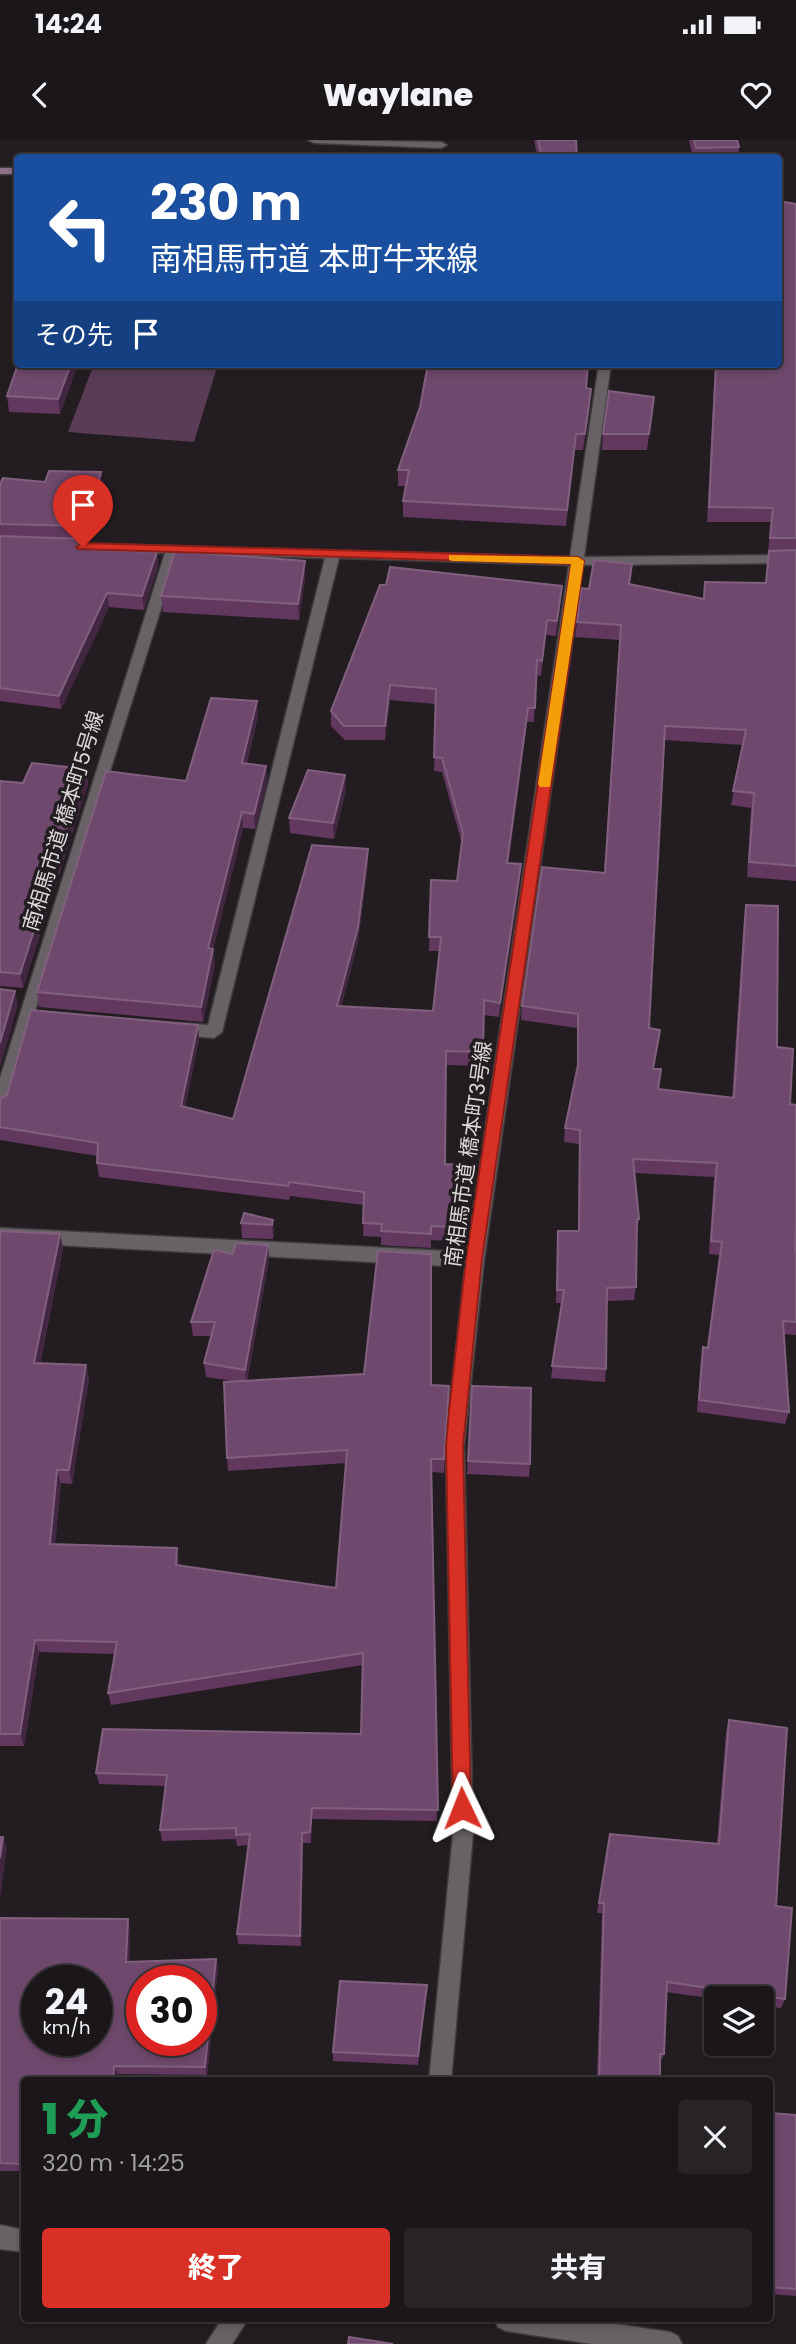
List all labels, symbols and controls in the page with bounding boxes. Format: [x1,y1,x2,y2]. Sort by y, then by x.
text: 14:24 [35,6,102,42]
text: Waylane [323,72,473,117]
icon: back [21,76,59,114]
icon: heart [737,76,775,114]
text: 230 m [150,169,302,237]
icon: left [35,182,126,273]
text: 南相馬市道 本町牛来線 [150,236,479,281]
icon: arrive [127,315,165,353]
text: その先 [35,317,113,353]
pin [53,475,113,547]
icon: arrive [64,486,102,524]
street label: 南相馬市道 橋本町5号線 [16,707,110,935]
street label: 南相馬市道 橋本町3号線 [438,1039,498,1269]
position arrow [425,1771,499,1845]
speed limit sign: 30 [126,1965,217,2056]
text: 24 [45,1977,88,2026]
map controls [704,1986,774,2056]
button: layers [704,1986,774,2056]
text: km/h [43,2015,90,2040]
text: 1 分 [42,2090,108,2149]
button: close [678,2100,752,2174]
text: 320 m · 14:25 [42,2147,185,2179]
button: 終了 [42,2228,390,2308]
button: 共有 [404,2228,752,2308]

